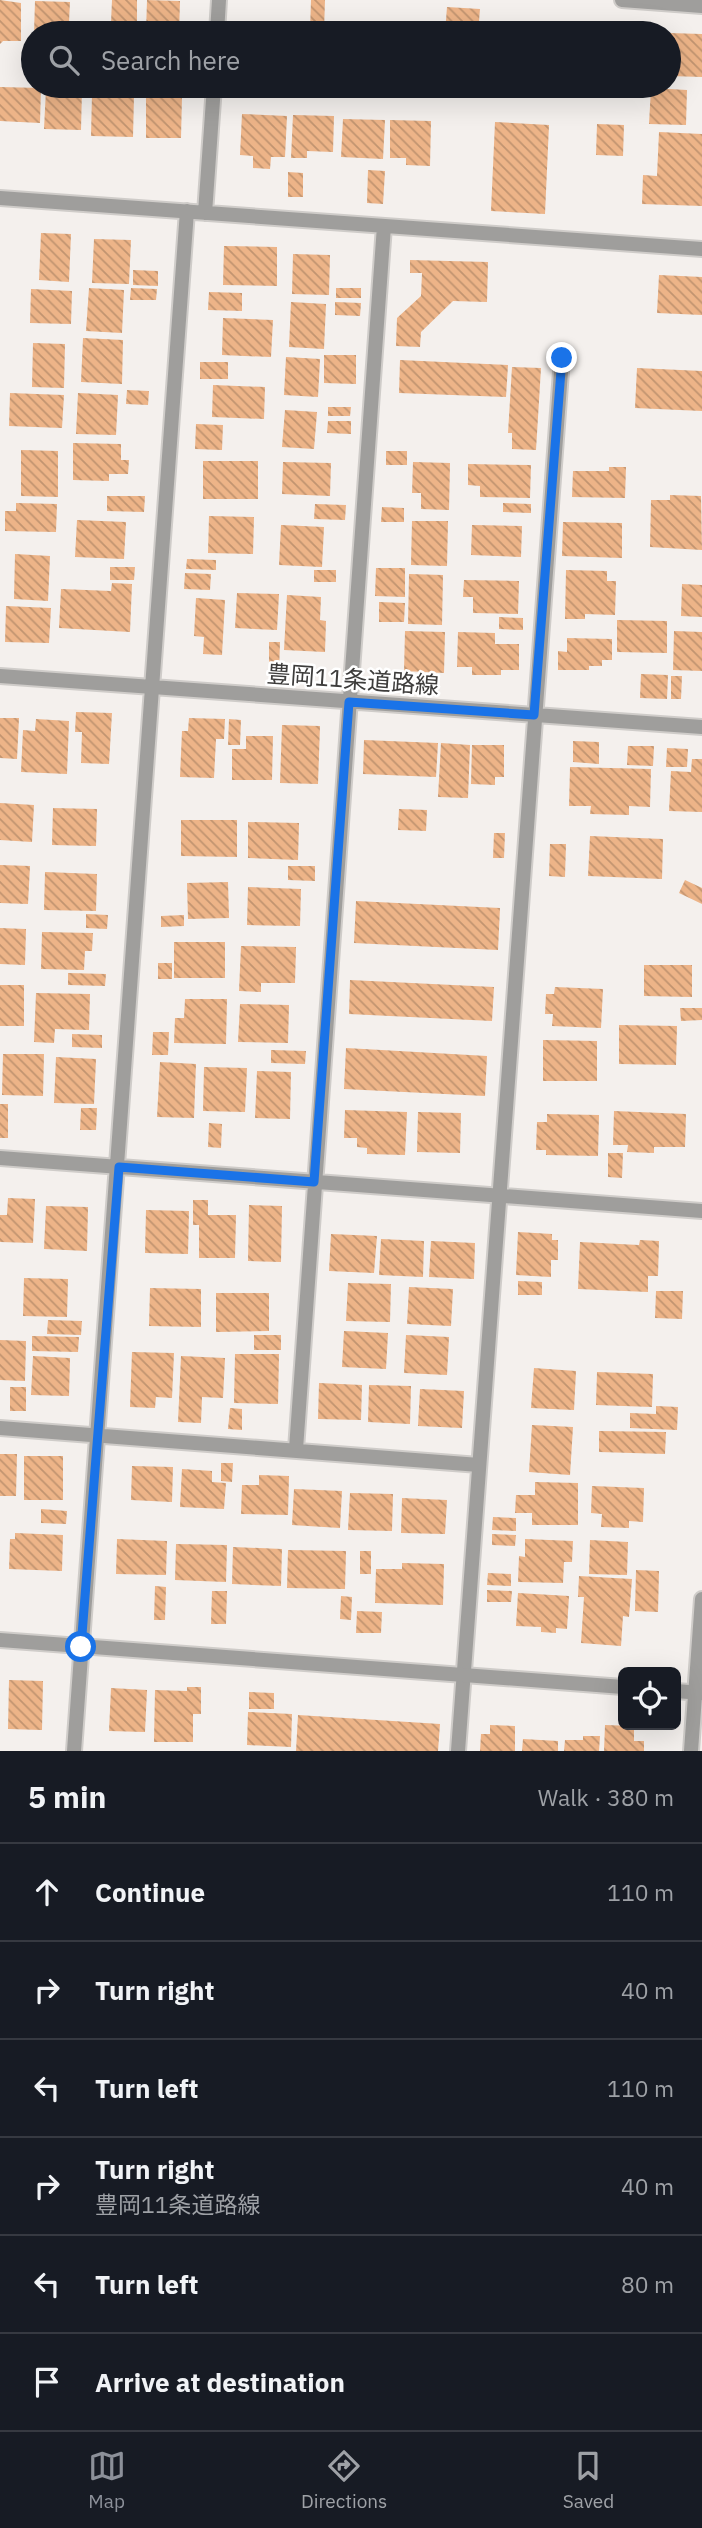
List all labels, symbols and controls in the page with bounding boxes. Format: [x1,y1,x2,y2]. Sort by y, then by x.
search box [21,21,681,98]
icon: search [45,41,83,79]
text: Search here [101,43,240,77]
route end [546,342,577,373]
street label: 豊岡11条道路線 [266,657,440,701]
route start [65,1631,96,1662]
map controls [618,1667,681,1730]
button: locate [618,1667,681,1730]
text: 5 min [28,1777,106,1816]
text: Walk · 380 m [538,1782,674,1812]
icon: ahead [28,1873,66,1911]
text: Continue [95,1875,205,1909]
text: 110 m [607,1877,674,1907]
icon: right [28,1971,66,2009]
text: Turn right [95,1973,214,2007]
text: 40 m [621,1975,674,2005]
icon: left [28,2069,66,2107]
text: Turn left [95,2071,198,2105]
text: 110 m [607,2073,674,2103]
text: Turn right [95,2152,214,2186]
icon: right [28,2167,66,2205]
text: 40 m [621,2171,674,2201]
text: 豊岡11条道路線 [95,2189,261,2219]
icon: left [28,2265,66,2303]
text: Turn left [95,2267,198,2301]
text: 80 m [621,2269,674,2299]
icon: arrive [28,2363,66,2401]
text: Arrive at destination [95,2365,345,2399]
tab: Map [88,2447,126,2513]
tab: Directions [301,2447,387,2513]
tab: Saved [563,2447,614,2513]

